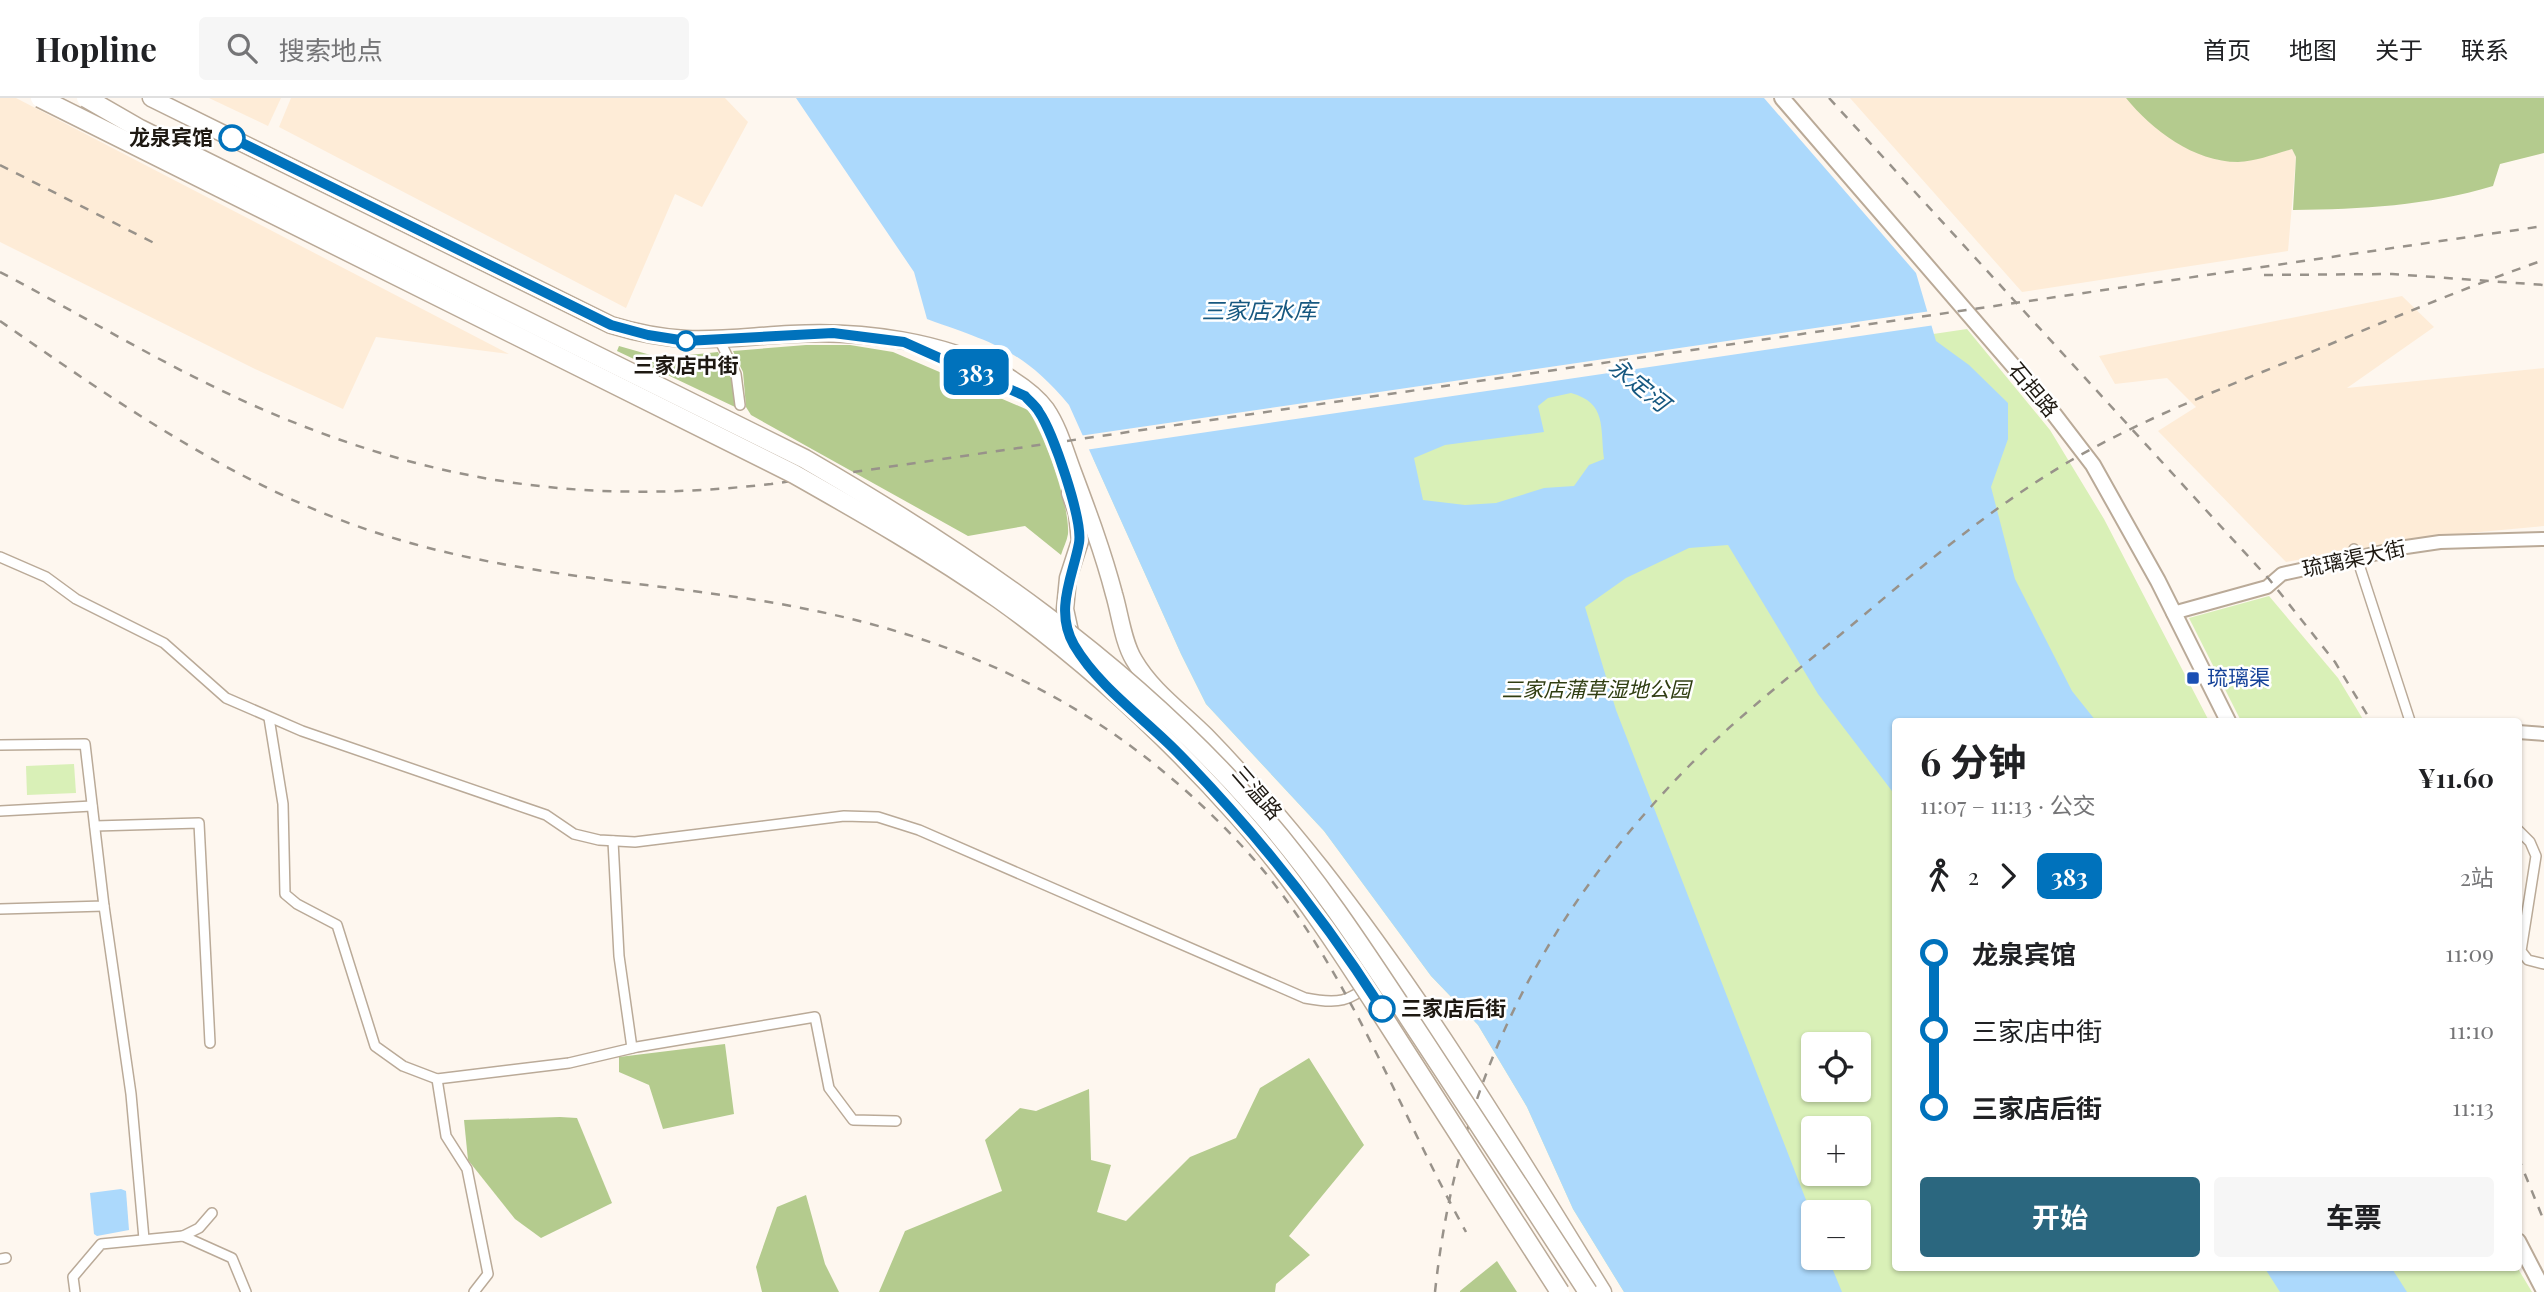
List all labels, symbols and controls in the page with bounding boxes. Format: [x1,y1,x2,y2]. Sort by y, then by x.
search box [199,17,689,80]
text: Hopline [35,26,157,70]
icon: search [223,29,261,67]
text: 搜索地点 [279,32,383,67]
text: 首页 [2203,33,2251,65]
text: 地图 [2289,33,2337,65]
text: 关于 [2375,33,2423,65]
text: 联系 [2461,33,2509,65]
place label: 龙泉宾馆 [129,122,213,150]
marker: 龙泉宾馆 [219,125,245,151]
water label: 三家店水库 [1202,294,1321,325]
marker: 三家店中街 [676,331,696,351]
line badge: 383 [936,349,1016,395]
place label: 三家店中街 [634,350,739,378]
water label: 永定河 [1603,350,1680,420]
text: 383 [958,356,994,388]
street label: 石担路 [2004,356,2066,422]
street label: 琉璃渠大街 [2299,532,2408,582]
place label: 琉璃渠 [2207,662,2270,690]
marker: 琉璃渠 [2185,670,2201,686]
park label: 三家店蒲草湿地公园 [1502,674,1693,702]
text: 6 分钟 [1920,735,2026,786]
street label: 三温路 [1227,759,1290,825]
text: ¥11.60 [2418,760,2494,795]
text: 11:07 – 11:13 · 公交 [1920,789,2096,820]
icon: walk [1920,857,1958,895]
icon: forward [1989,857,2027,895]
text: 2 [1968,860,1979,891]
text: 383 [2051,860,2088,892]
text: 2站 [2460,861,2494,892]
text: 龙泉宾馆 [1972,936,2076,971]
text: 11:09 [2445,937,2494,968]
place label: 三家店后街 [1401,993,1506,1021]
marker: 三家店后街 [1369,996,1395,1022]
text: 三家店中街 [1972,1013,2102,1048]
text: 11:10 [2449,1014,2494,1045]
map controls [1801,1032,1871,1270]
button: locate [1801,1032,1871,1102]
text: 三家店后街 [1972,1090,2102,1125]
text: 11:13 [2452,1091,2494,1122]
button: + [1801,1116,1871,1186]
button: 开始 [1920,1177,2200,1257]
button: 车票 [2214,1177,2494,1257]
button: − [1801,1200,1871,1270]

